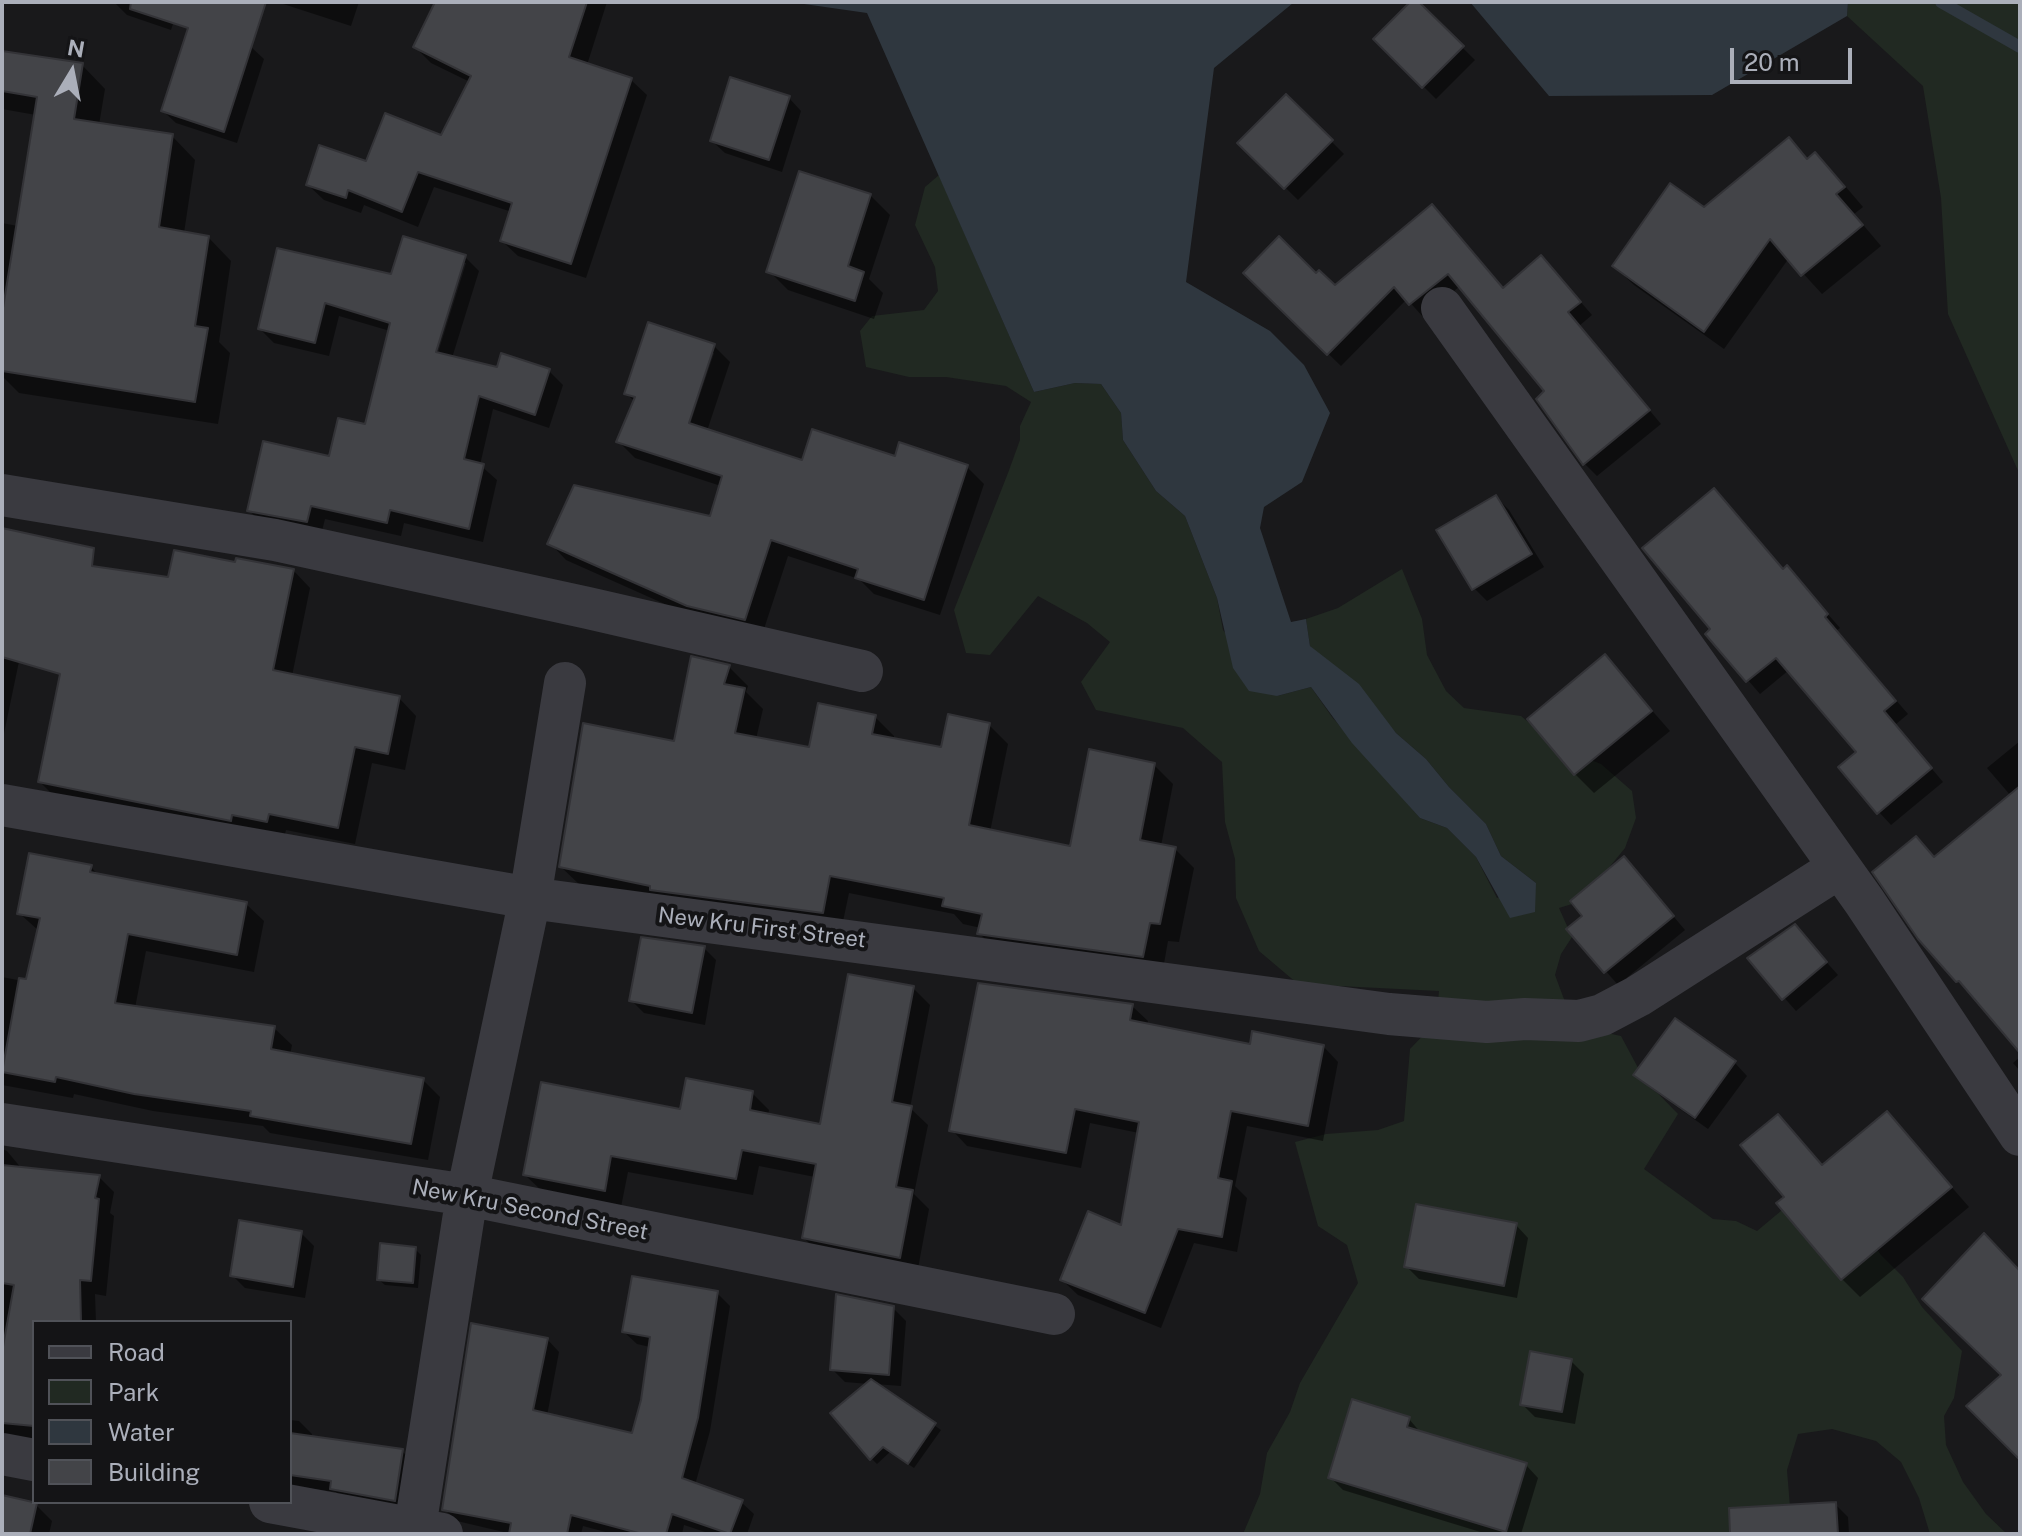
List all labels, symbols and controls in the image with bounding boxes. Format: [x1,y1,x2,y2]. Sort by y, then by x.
north arrow [32,32,112,112]
scale bar [1734,32,1856,82]
text: N [65,34,87,63]
text: 20 m [1744,48,1800,76]
street label: New Kru First Street [657,902,867,954]
street label: New Kru Second Street [410,1174,650,1246]
legend [32,1320,292,1504]
text: Road [108,1338,165,1366]
text: Park [108,1378,159,1406]
text: Water [108,1418,175,1446]
text: Building [108,1458,200,1486]

